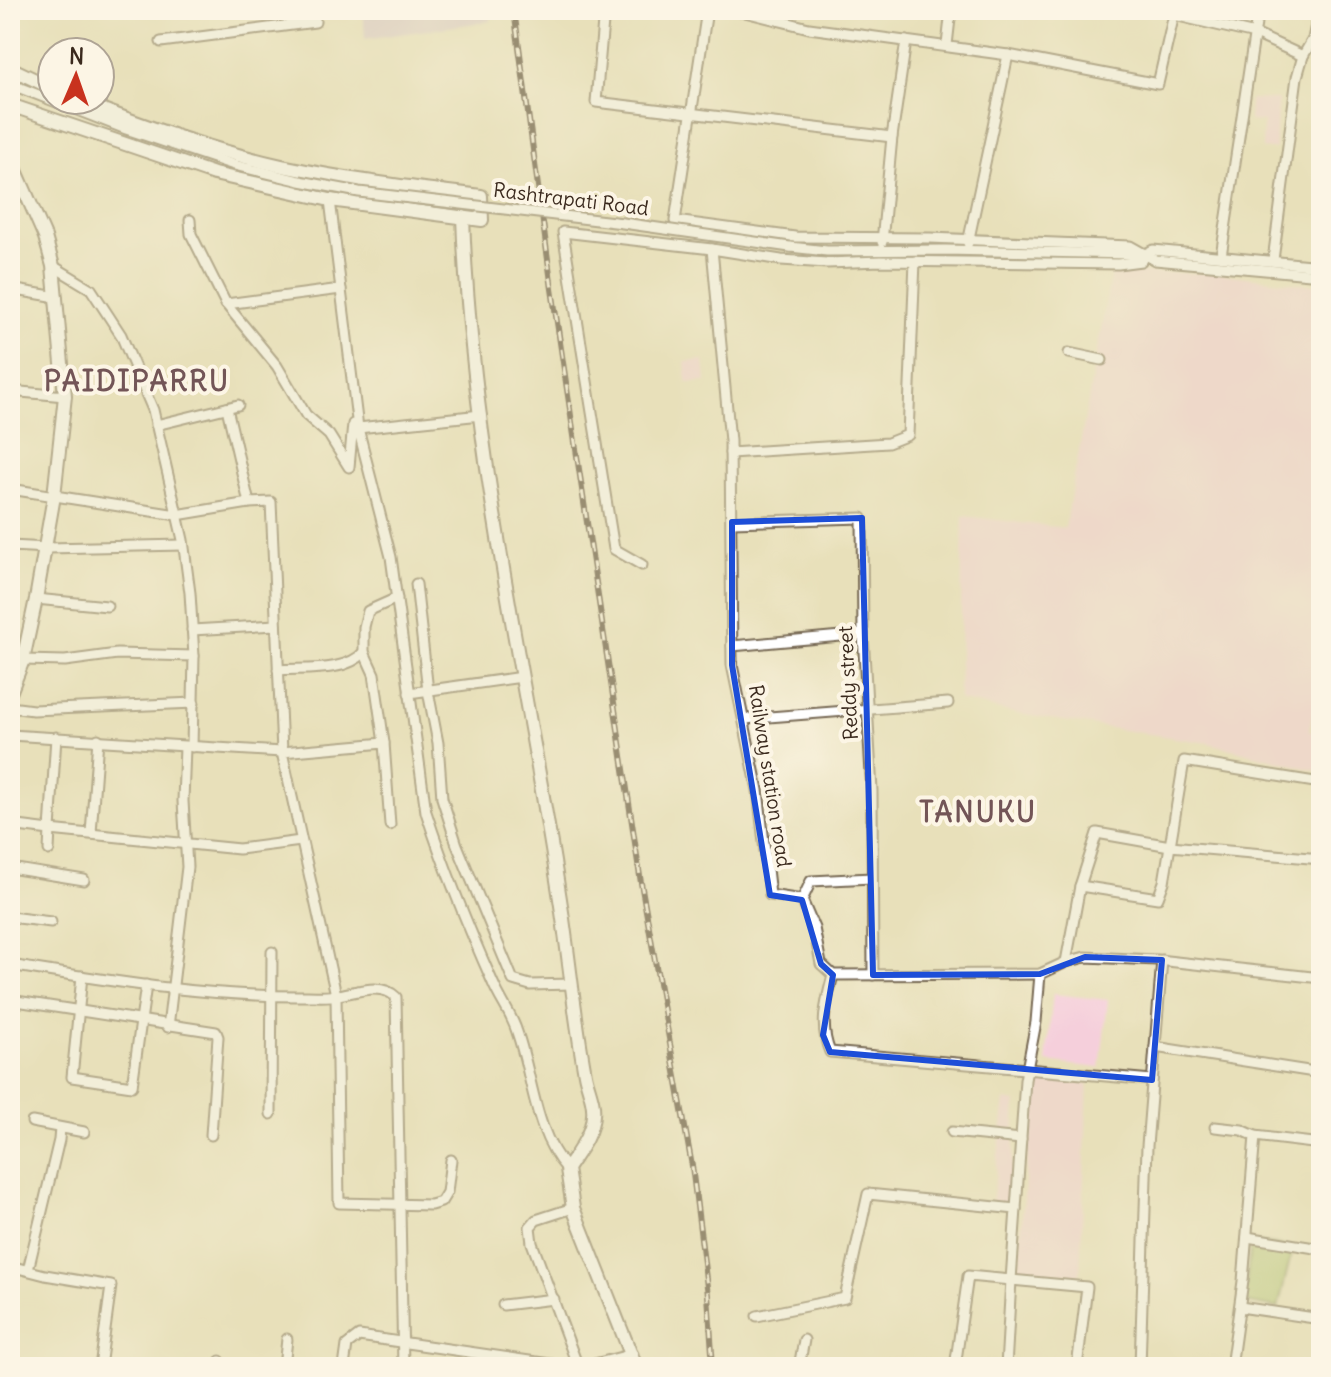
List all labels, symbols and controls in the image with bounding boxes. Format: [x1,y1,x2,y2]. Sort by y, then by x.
north arrow [36,36,116,116]
text: N [69,42,85,70]
street label: Rashtrapati Road [492,177,650,220]
district label: PAIDIPARRU [44,363,230,399]
street label: Reddy street [832,625,863,741]
street label: Railway station road [744,683,797,869]
district label: TANUKU [919,794,1037,830]

